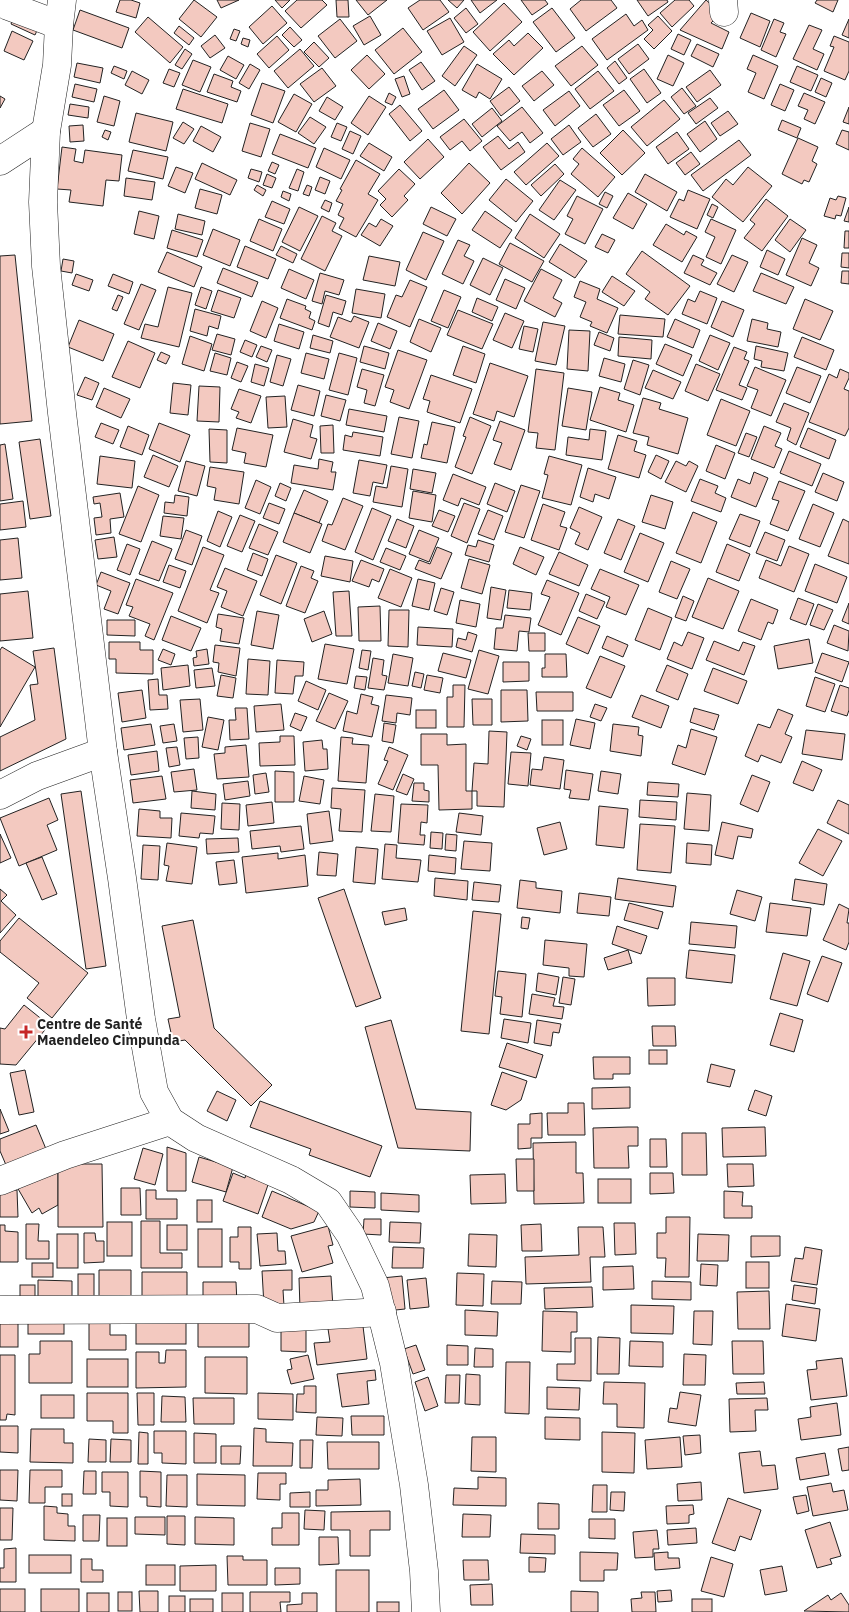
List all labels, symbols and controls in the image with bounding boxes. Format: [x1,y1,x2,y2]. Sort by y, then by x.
place label: Centre de Santé Maendeleo Cimpunda [37,1015,180,1049]
marker: Centre de Santé Maendeleo Cimpunda [19,1025,33,1039]

